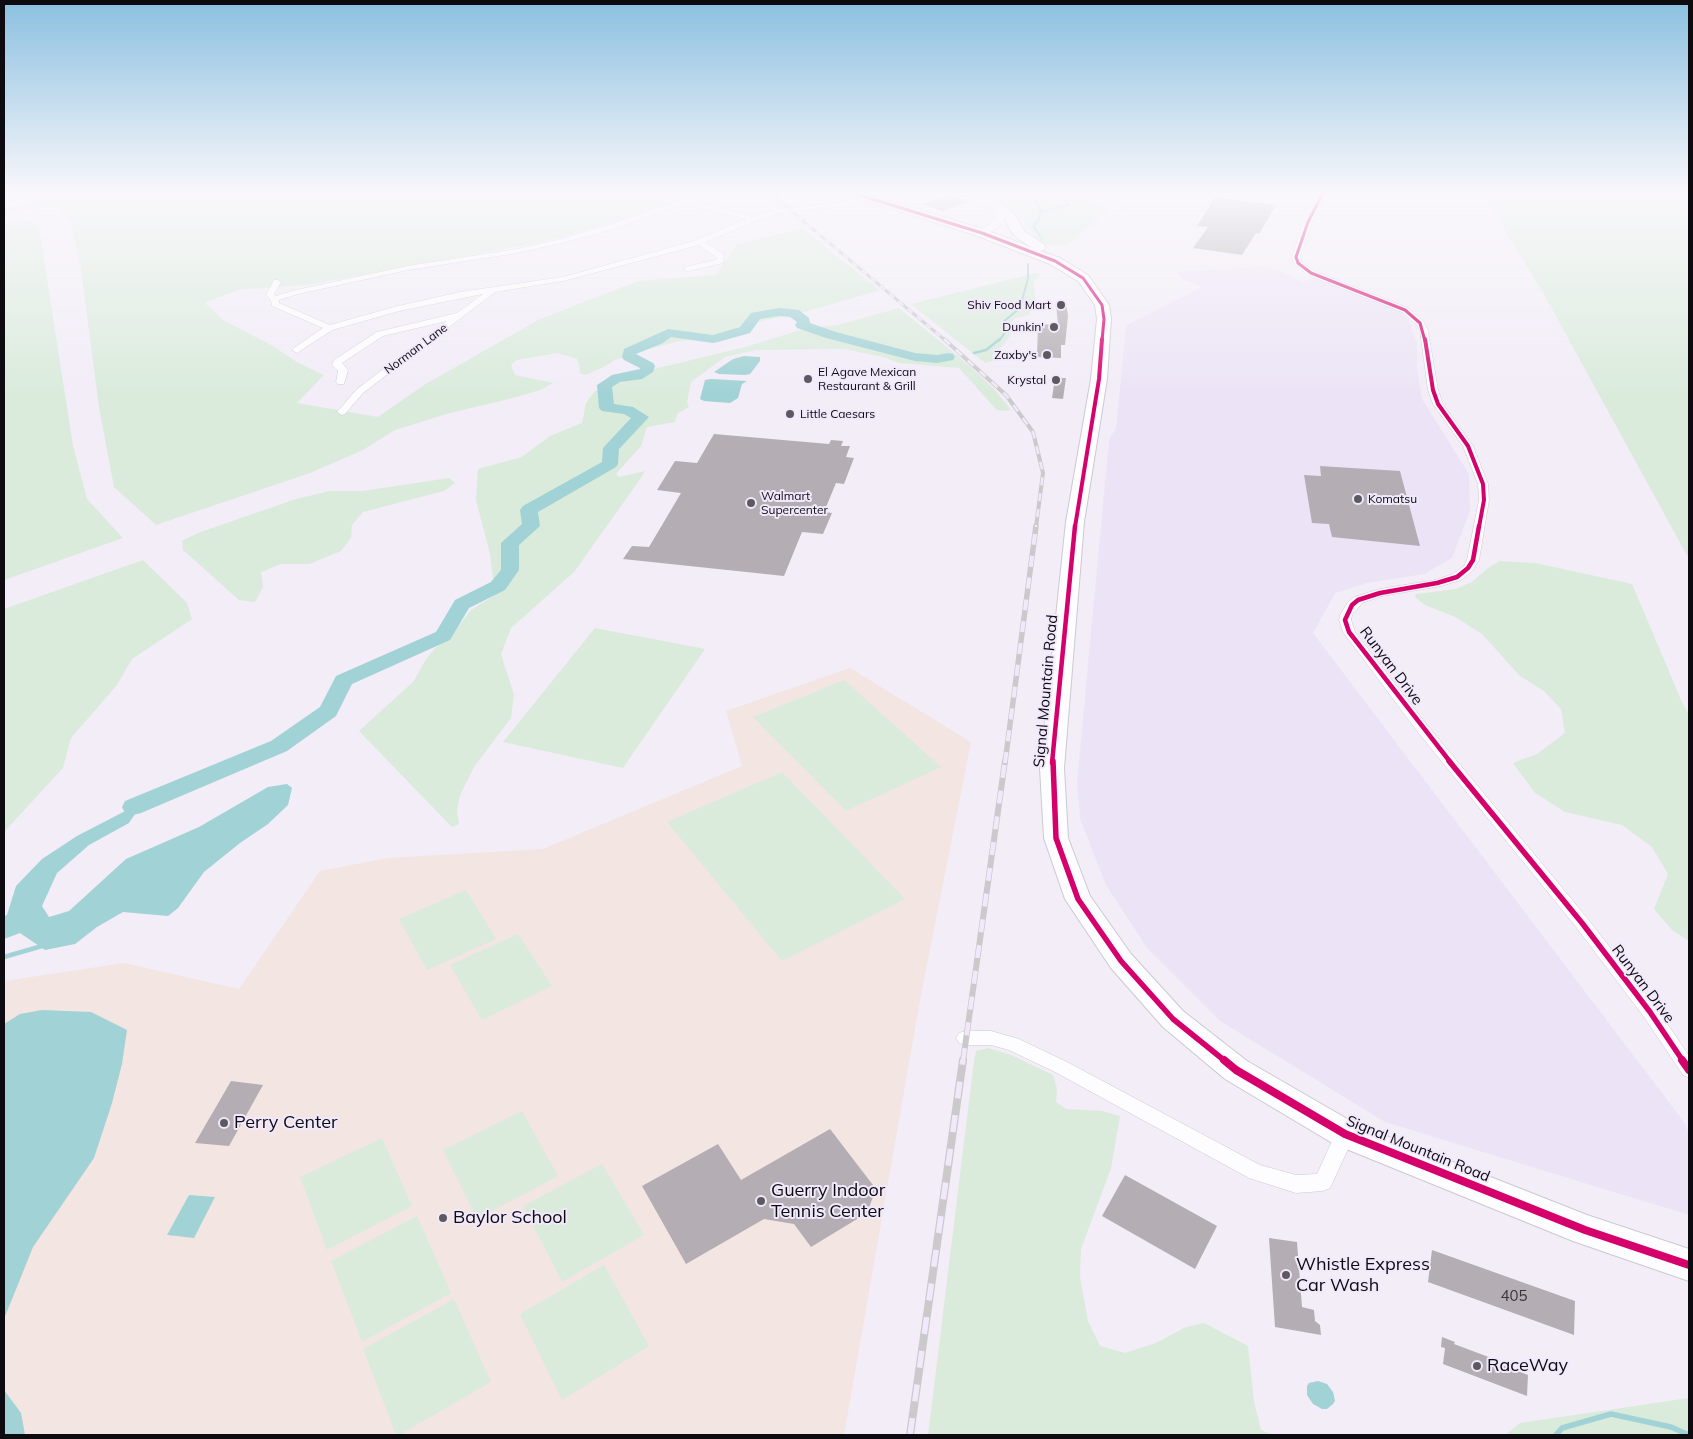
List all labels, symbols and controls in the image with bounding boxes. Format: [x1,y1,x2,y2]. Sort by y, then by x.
place label: Shiv Food Mart [967,298,1051,312]
marker: Shiv Food Mart [1055,299,1067,311]
place label: Dunkin' [1002,320,1044,334]
street label: Norman Lane [382,321,450,377]
marker: Dunkin' [1048,321,1060,333]
place label: Zaxby's [994,348,1037,362]
marker: Zaxby's [1041,349,1053,361]
place label: El Agave Mexican Restaurant & Grill [818,365,916,393]
marker: El Agave Mexican Restaurant & Grill [802,373,814,385]
place label: Krystal [1007,373,1046,387]
marker: Krystal [1050,374,1062,386]
place label: Little Caesars [800,407,875,421]
marker: Little Caesars [784,408,796,420]
place label: Walmart Supercenter [761,489,828,517]
place label: Komatsu [1368,492,1417,506]
marker: Komatsu [1352,493,1364,505]
marker: Walmart Supercenter [745,497,757,509]
street label: Signal Mountain Road [1030,614,1062,768]
street label: Runyan Drive [1356,623,1426,709]
street label: Runyan Drive [1608,941,1678,1027]
place label: Perry Center [234,1112,338,1134]
street label: Signal Mountain Road [1344,1112,1492,1186]
marker: Perry Center [218,1117,230,1129]
place label: Guerry Indoor Tennis Center [771,1180,885,1222]
marker: Guerry Indoor Tennis Center [755,1195,767,1207]
place label: Baylor School [453,1207,567,1229]
marker: Baylor School [437,1212,449,1224]
place label: Whistle Express Car Wash [1296,1254,1430,1296]
marker: Whistle Express Car Wash [1280,1269,1292,1281]
house number: 405 [1501,1287,1527,1305]
place label: RaceWay [1487,1355,1568,1377]
marker: RaceWay [1471,1360,1483,1372]

